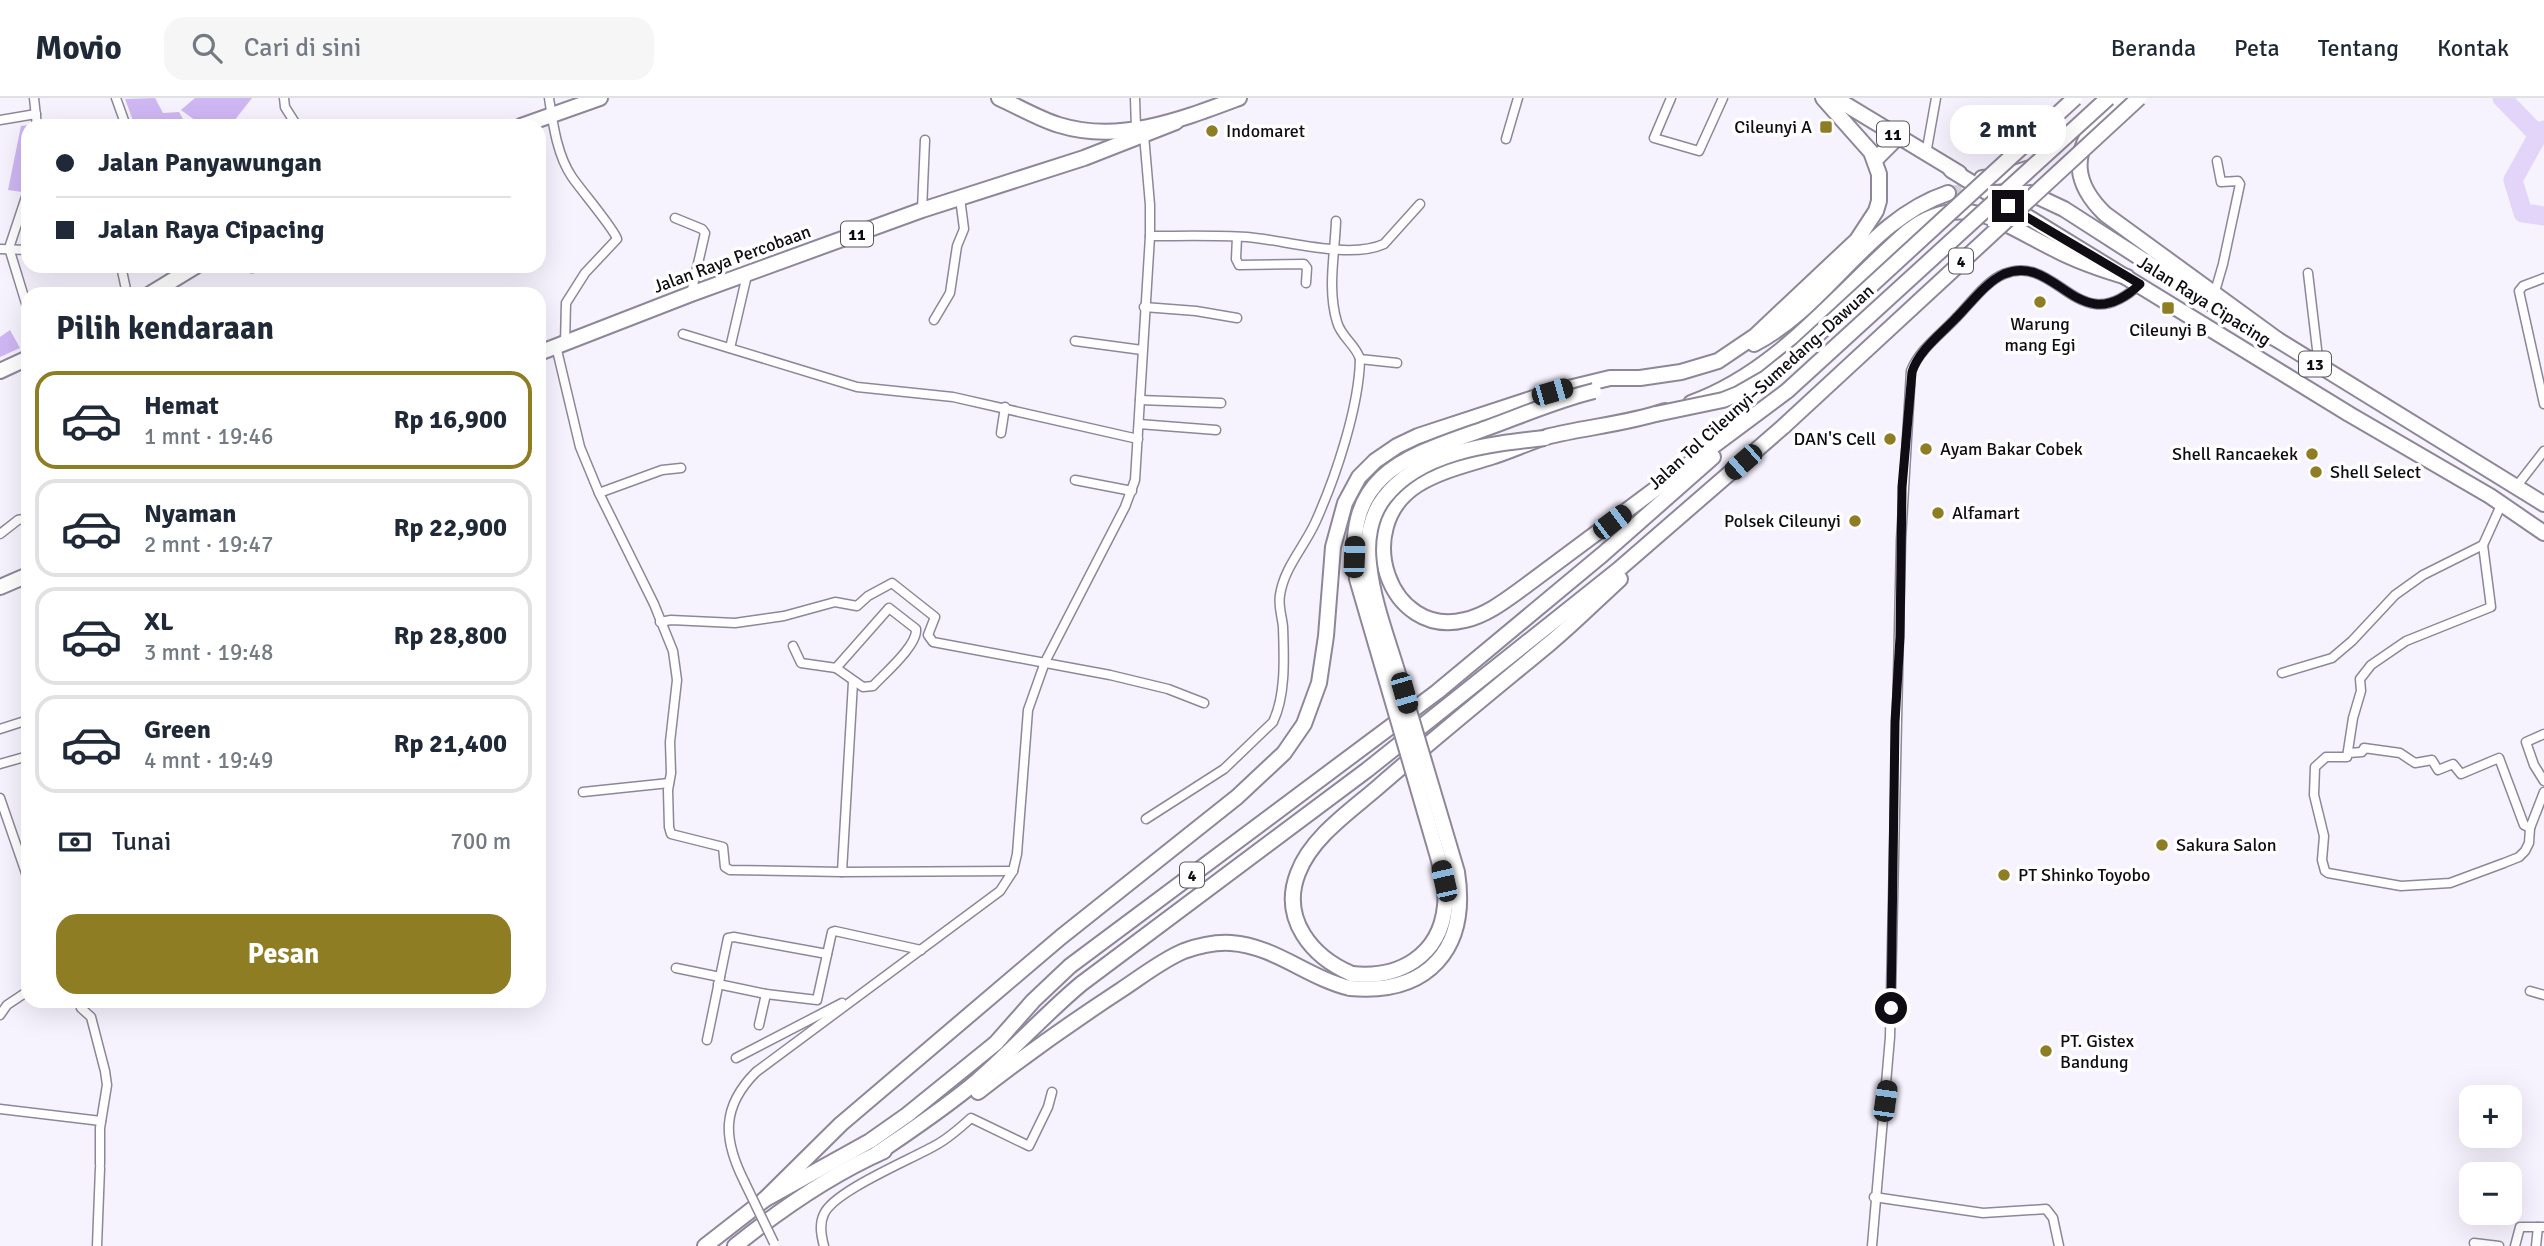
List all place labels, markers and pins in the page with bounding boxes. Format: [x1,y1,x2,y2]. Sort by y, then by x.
place label: Cileunyi A [1734,116,1812,138]
marker: Cileunyi A [1818,119,1834,135]
place label: Indomaret [1226,120,1305,142]
marker: Indomaret [1204,123,1220,139]
marker: Warung mang Egi [2032,294,2048,310]
marker: Cileunyi B [2160,300,2176,316]
place label: Warung mang Egi [2004,313,2076,356]
place label: Cileunyi B [2129,319,2207,341]
place label: DAN'S Cell [1794,428,1876,450]
marker: DAN'S Cell [1882,431,1898,447]
place label: Ayam Bakar Cobek [1940,438,2083,460]
marker: Ayam Bakar Cobek [1918,441,1934,457]
place label: Shell Rancaekek [2172,443,2298,465]
marker: Shell Rancaekek [2304,446,2320,462]
place label: Shell Select [2330,461,2421,483]
marker: Shell Select [2308,464,2324,480]
place label: Alfamart [1952,502,2020,524]
marker: Alfamart [1930,505,1946,521]
place label: Polsek Cileunyi [1724,510,1841,532]
marker: Polsek Cileunyi [1847,513,1863,529]
place label: Sakura Salon [2176,834,2277,856]
marker: Sakura Salon [2154,837,2170,853]
place label: PT Shinko Toyobo [2018,864,2150,886]
marker: PT Shinko Toyobo [1996,867,2012,883]
place label: PT. Gistex Bandung [2060,1030,2135,1073]
marker: PT. Gistex Bandung [2038,1043,2054,1059]

